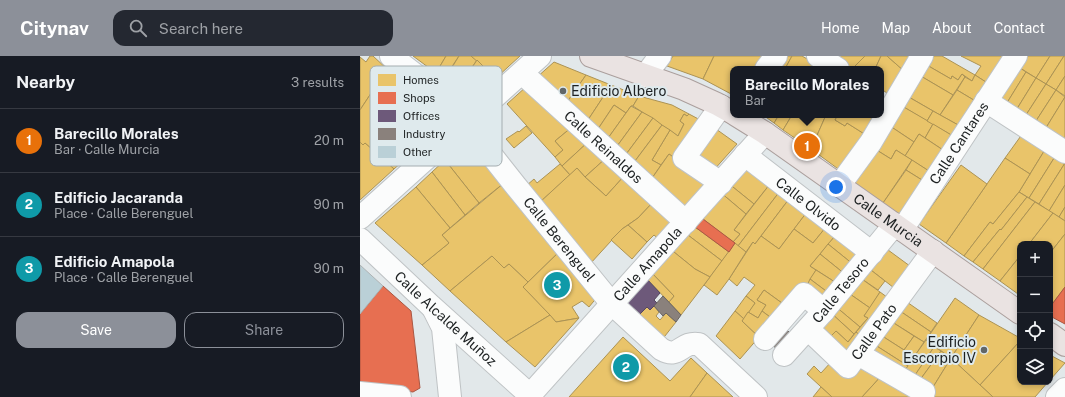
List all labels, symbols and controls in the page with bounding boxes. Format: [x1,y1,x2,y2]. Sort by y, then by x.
search box [113,10,393,46]
text: Citynav [20,17,89,39]
icon: search [127,17,149,39]
text: Search here [159,20,243,37]
text: Home [821,20,860,36]
text: Map [882,20,910,36]
text: About [932,20,972,36]
text: Contact [994,20,1045,36]
legend [370,66,502,166]
popup [730,66,884,118]
text: Nearby [16,72,75,92]
text: Homes [403,74,439,86]
text: 3 results [291,75,344,90]
text: Barecillo Morales [745,76,869,93]
place label: Edificio Albero [571,83,666,99]
marker: Edificio Albero [558,86,568,96]
text: Shops [403,92,435,104]
text: Bar [745,93,766,108]
street label: Calle Cantares [926,99,992,187]
street label: Calle Reinaldos [561,107,646,187]
text: Offices [403,110,440,122]
text: Barecillo Morales [54,125,179,142]
text: Industry [403,128,446,140]
pin: 1 [794,131,820,161]
text: 1 [26,133,32,148]
text: 20 m [314,133,344,148]
text: Bar · Calle Murcia [54,142,160,157]
text: Other [403,146,432,158]
street label: Calle Olvido [773,174,844,234]
your location [826,177,846,197]
text: Edificio Jacaranda [54,189,183,206]
street label: Calle Murcia [850,190,926,250]
street label: Calle Berenguel [520,194,598,285]
text: 2 [25,197,33,212]
text: 90 m [314,197,344,212]
text: Place · Calle Berenguel [54,206,193,221]
street label: Calle Amapola [610,223,685,304]
map controls [1017,241,1053,385]
button: + [1017,241,1053,277]
text: Edificio Amapola [54,253,175,270]
street label: Calle Tesoro [809,254,872,326]
text: 3 [25,261,33,276]
text: 90 m [314,261,344,276]
street label: Calle Alcalde Muñoz [391,268,500,369]
text: Place · Calle Berenguel [54,270,193,285]
pin: 3 [544,270,570,300]
button: − [1017,277,1053,313]
street label: Calle Pato [848,300,900,363]
button: Save [16,312,176,348]
button: Share [184,312,344,348]
button: locate [1017,313,1053,349]
place label: Edificio Escorpio IV [903,334,977,366]
marker: Edificio Escorpio IV [979,345,989,355]
button: layers [1017,349,1053,385]
pin: 2 [613,352,639,382]

